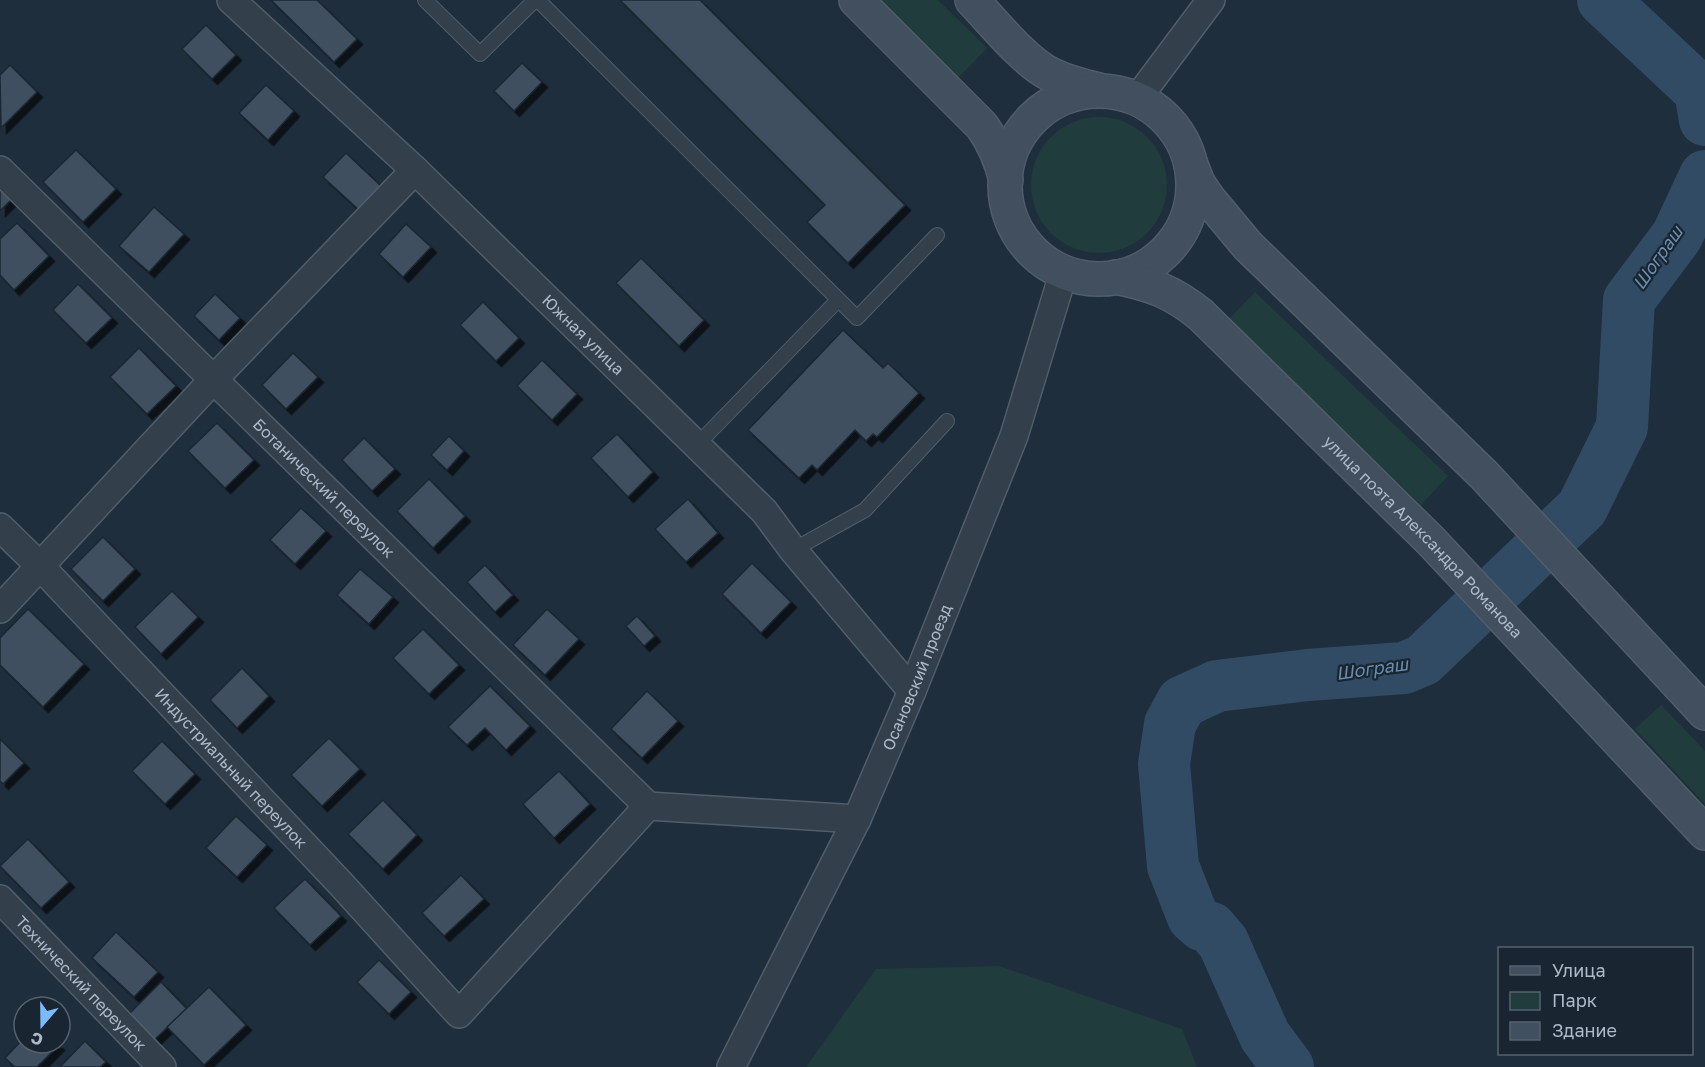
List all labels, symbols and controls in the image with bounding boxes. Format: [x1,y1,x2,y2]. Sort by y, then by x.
water label: Шограш [1627,220,1688,293]
street label: Южная улица [538,290,629,379]
street label: Ботанический переулок [249,414,399,562]
street label: улица поэта Александра Романова [1319,431,1527,642]
street label: Осановский проезд [878,601,956,753]
water label: Шограш [1334,652,1411,684]
street label: Индустриальный переулок [151,684,312,852]
street label: Технический переулок [12,912,151,1055]
legend [1498,947,1693,1055]
text: Улица [1552,959,1606,981]
text: Парк [1552,989,1597,1011]
north arrow [12,995,72,1055]
text: Здание [1552,1019,1617,1041]
text: С [28,1028,46,1050]

